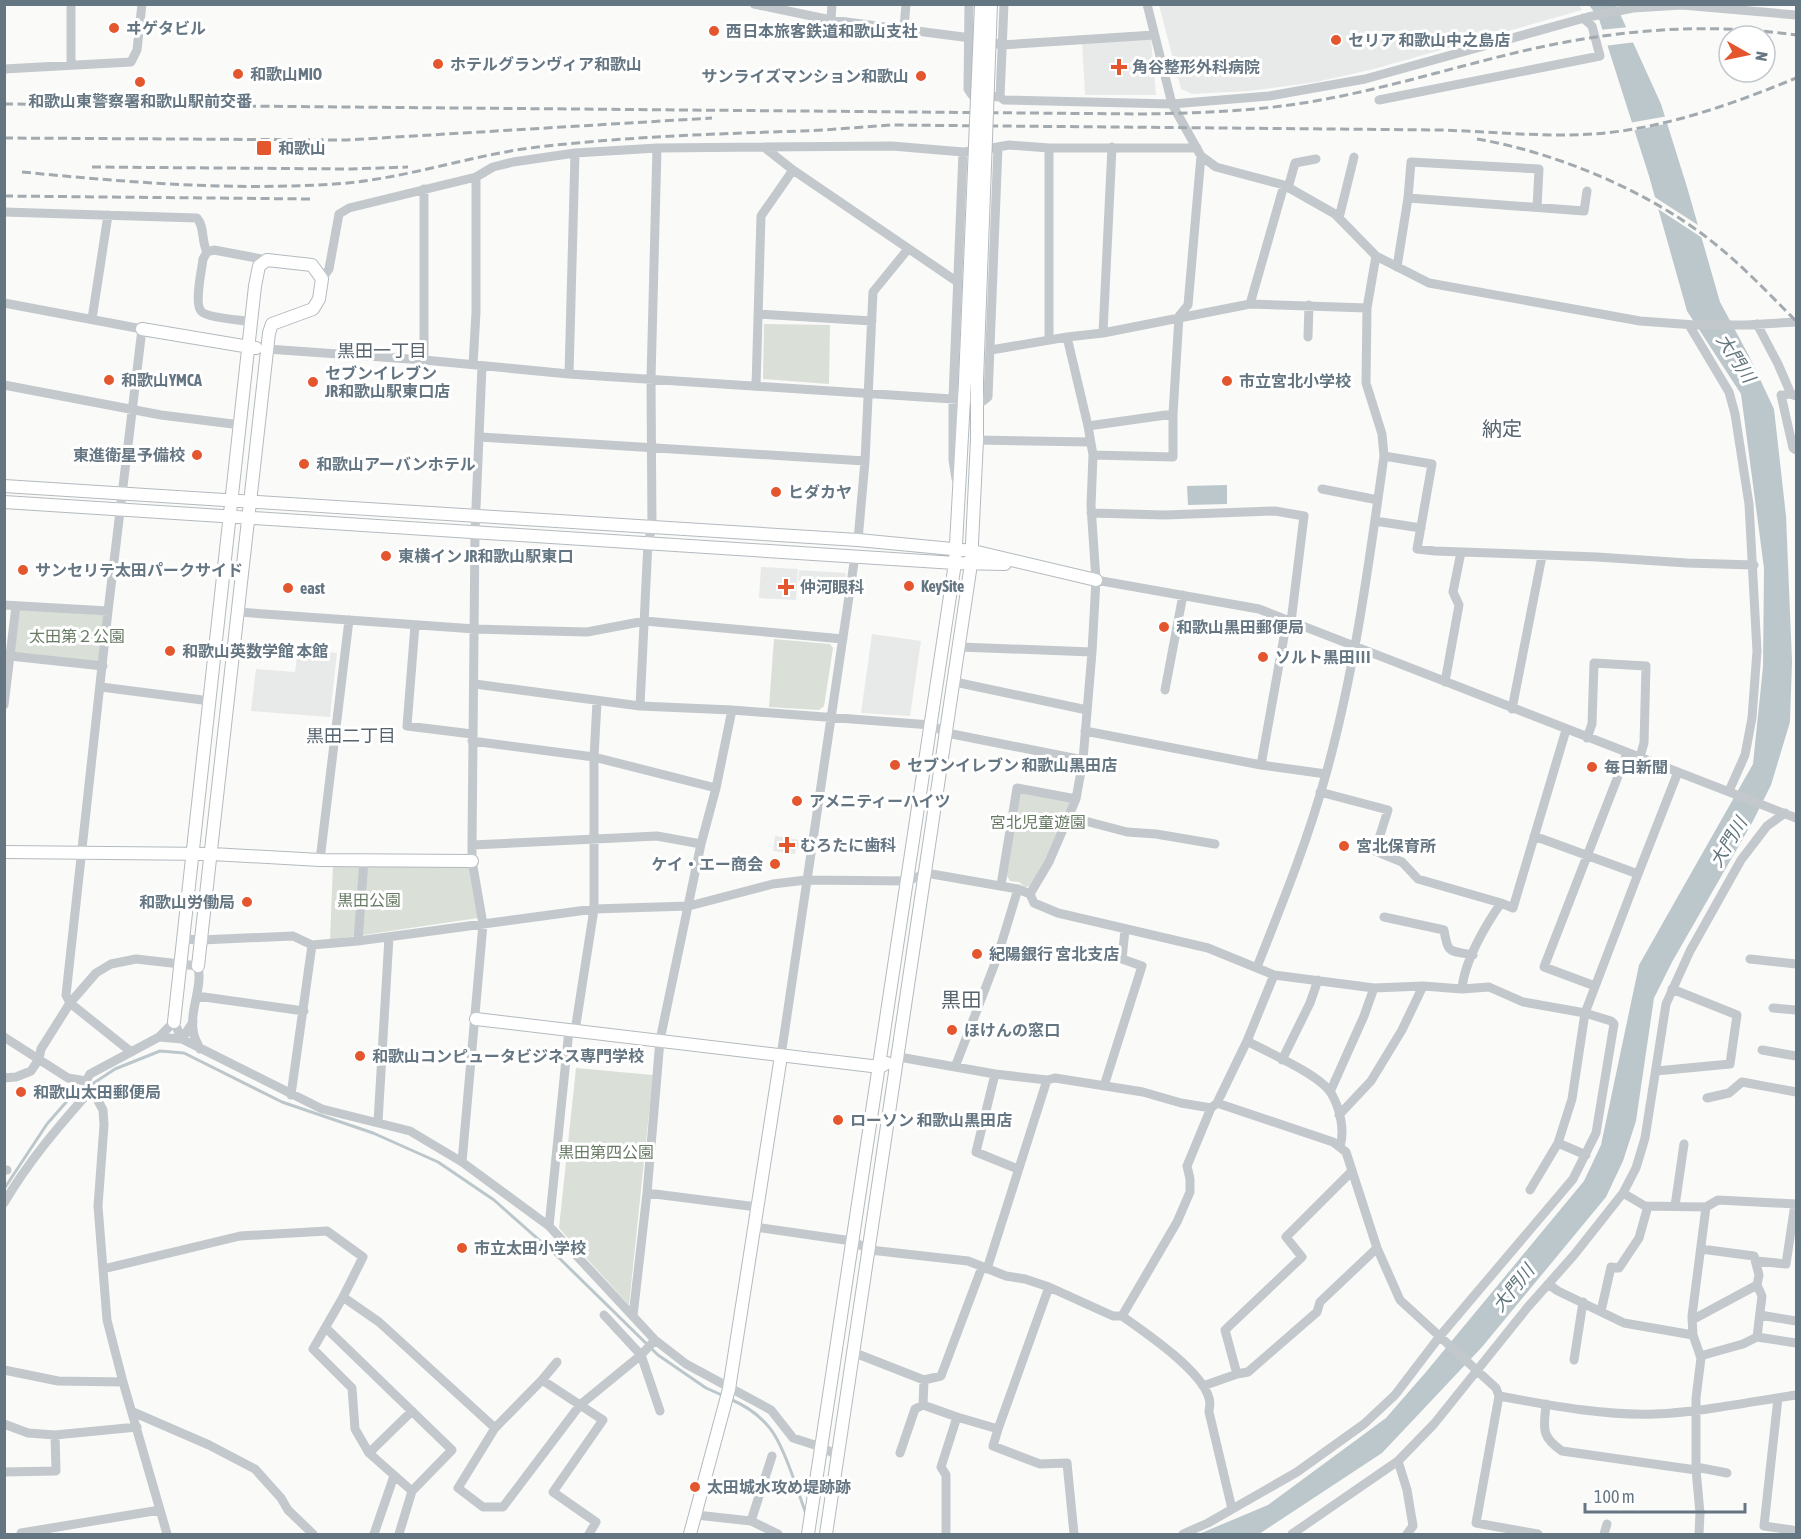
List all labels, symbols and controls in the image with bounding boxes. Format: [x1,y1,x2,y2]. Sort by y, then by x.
place label: ヰゲタビル [126,19,206,37]
marker: ヰゲタビル [107,21,121,35]
place label: 西日本旅客鉄道和歌山支社 [726,22,918,40]
marker: 西日本旅客鉄道和歌山支社 [707,24,721,38]
north arrow [1717,24,1777,84]
place label: セリア 和歌山中之島店 [1348,31,1510,49]
marker: セリア 和歌山中之島店 [1329,33,1343,47]
text: N [1752,50,1771,62]
place label: ホテルグランヴィア和歌山 [450,55,642,73]
marker: ホテルグランヴィア和歌山 [431,57,445,71]
marker: 角谷整形外科病院 [1110,58,1128,76]
place label: 角谷整形外科病院 [1132,58,1260,76]
place label: 和歌山MIO [250,65,322,83]
marker: 和歌山MIO [231,67,245,81]
place label: サンライズマンション和歌山 [701,67,909,85]
marker: サンライズマンション和歌山 [914,69,928,83]
marker: 和歌山東警察署和歌山駅前交番 [133,75,147,89]
place label: 和歌山東警察署和歌山駅前交番 [28,92,252,110]
marker: 和歌山 [255,139,273,157]
place label: 和歌山 [278,139,326,157]
water label: 大門川 [1712,330,1761,388]
district label: 黒田一丁目 [337,340,427,361]
place label: セブンイレブン JR和歌山駅東口店 [324,364,450,400]
place label: 和歌山YMCA [121,371,202,389]
place label: 市立宮北小学校 [1239,372,1351,390]
marker: 和歌山YMCA [102,373,116,387]
marker: 市立宮北小学校 [1220,374,1234,388]
marker: セブンイレブン JR和歌山駅東口店 [306,375,320,389]
district label: 納定 [1482,417,1522,440]
place label: 東進衛星予備校 [73,446,185,464]
marker: 東進衛星予備校 [190,448,204,462]
place label: 和歌山アーバンホテル [316,455,476,473]
marker: 和歌山アーバンホテル [297,457,311,471]
place label: ヒダカヤ [788,483,852,501]
marker: ヒダカヤ [769,485,783,499]
place label: 東横イン JR和歌山駅東口 [398,547,573,565]
marker: 東横イン JR和歌山駅東口 [379,549,393,563]
place label: サンセリテ太田パークサイド [35,561,243,579]
marker: サンセリテ太田パークサイド [16,563,30,577]
place label: KeySite [921,577,964,595]
marker: 仲河眼科 [777,578,795,596]
place label: 仲河眼科 [800,578,864,596]
place label: east [300,579,325,597]
marker: KeySite [902,579,916,593]
marker: east [281,581,295,595]
place label: 和歌山黒田郵便局 [1176,618,1304,636]
marker: 和歌山黒田郵便局 [1157,620,1171,634]
park label: 太田第２公園 [29,627,125,645]
place label: 和歌山英数学館 本館 [182,642,328,660]
marker: 和歌山英数学館 本館 [163,644,177,658]
place label: ソルト黒田Ⅲ [1275,648,1371,666]
marker: ソルト黒田Ⅲ [1256,650,1270,664]
district label: 黒田二丁目 [306,725,396,746]
place label: セブンイレブン 和歌山黒田店 [907,756,1117,774]
marker: セブンイレブン 和歌山黒田店 [888,758,902,772]
place label: 毎日新聞 [1604,758,1668,776]
marker: 毎日新聞 [1585,760,1599,774]
place label: アメニティーハイツ [809,792,951,810]
marker: アメニティーハイツ [790,794,804,808]
water label: 大門川 [1705,812,1752,871]
park label: 宮北児童遊園 [990,813,1086,831]
marker: むろたに歯科 [778,836,796,854]
place label: むろたに歯科 [800,836,896,854]
place label: 宮北保育所 [1356,837,1436,855]
marker: 宮北保育所 [1337,839,1351,853]
place label: ケイ・エー商会 [651,855,763,873]
marker: ケイ・エー商会 [768,857,782,871]
park label: 黒田公園 [337,891,401,909]
place label: 和歌山労働局 [139,893,235,911]
marker: 和歌山労働局 [240,895,254,909]
place label: 紀陽銀行 宮北支店 [989,945,1119,963]
marker: 紀陽銀行 宮北支店 [970,947,984,961]
district label: 黒田 [941,988,981,1011]
place label: ほけんの窓口 [964,1021,1060,1039]
marker: ほけんの窓口 [945,1023,959,1037]
place label: 和歌山コンピュータビジネス専門学校 [372,1047,644,1065]
marker: 和歌山コンピュータビジネス専門学校 [353,1049,367,1063]
place label: 和歌山太田郵便局 [33,1083,161,1101]
marker: 和歌山太田郵便局 [14,1085,28,1099]
place label: ローソン 和歌山黒田店 [850,1111,1012,1129]
marker: ローソン 和歌山黒田店 [831,1113,845,1127]
park label: 黒田第四公園 [558,1143,654,1161]
place label: 市立太田小学校 [474,1239,586,1257]
marker: 市立太田小学校 [455,1241,469,1255]
water label: 大門川 [1488,1259,1539,1316]
scale bar [1585,1476,1746,1514]
place label: 太田城水攻め堤跡跡 [707,1478,851,1496]
marker: 太田城水攻め堤跡跡 [688,1480,702,1494]
text: 100 m [1594,1486,1635,1507]

